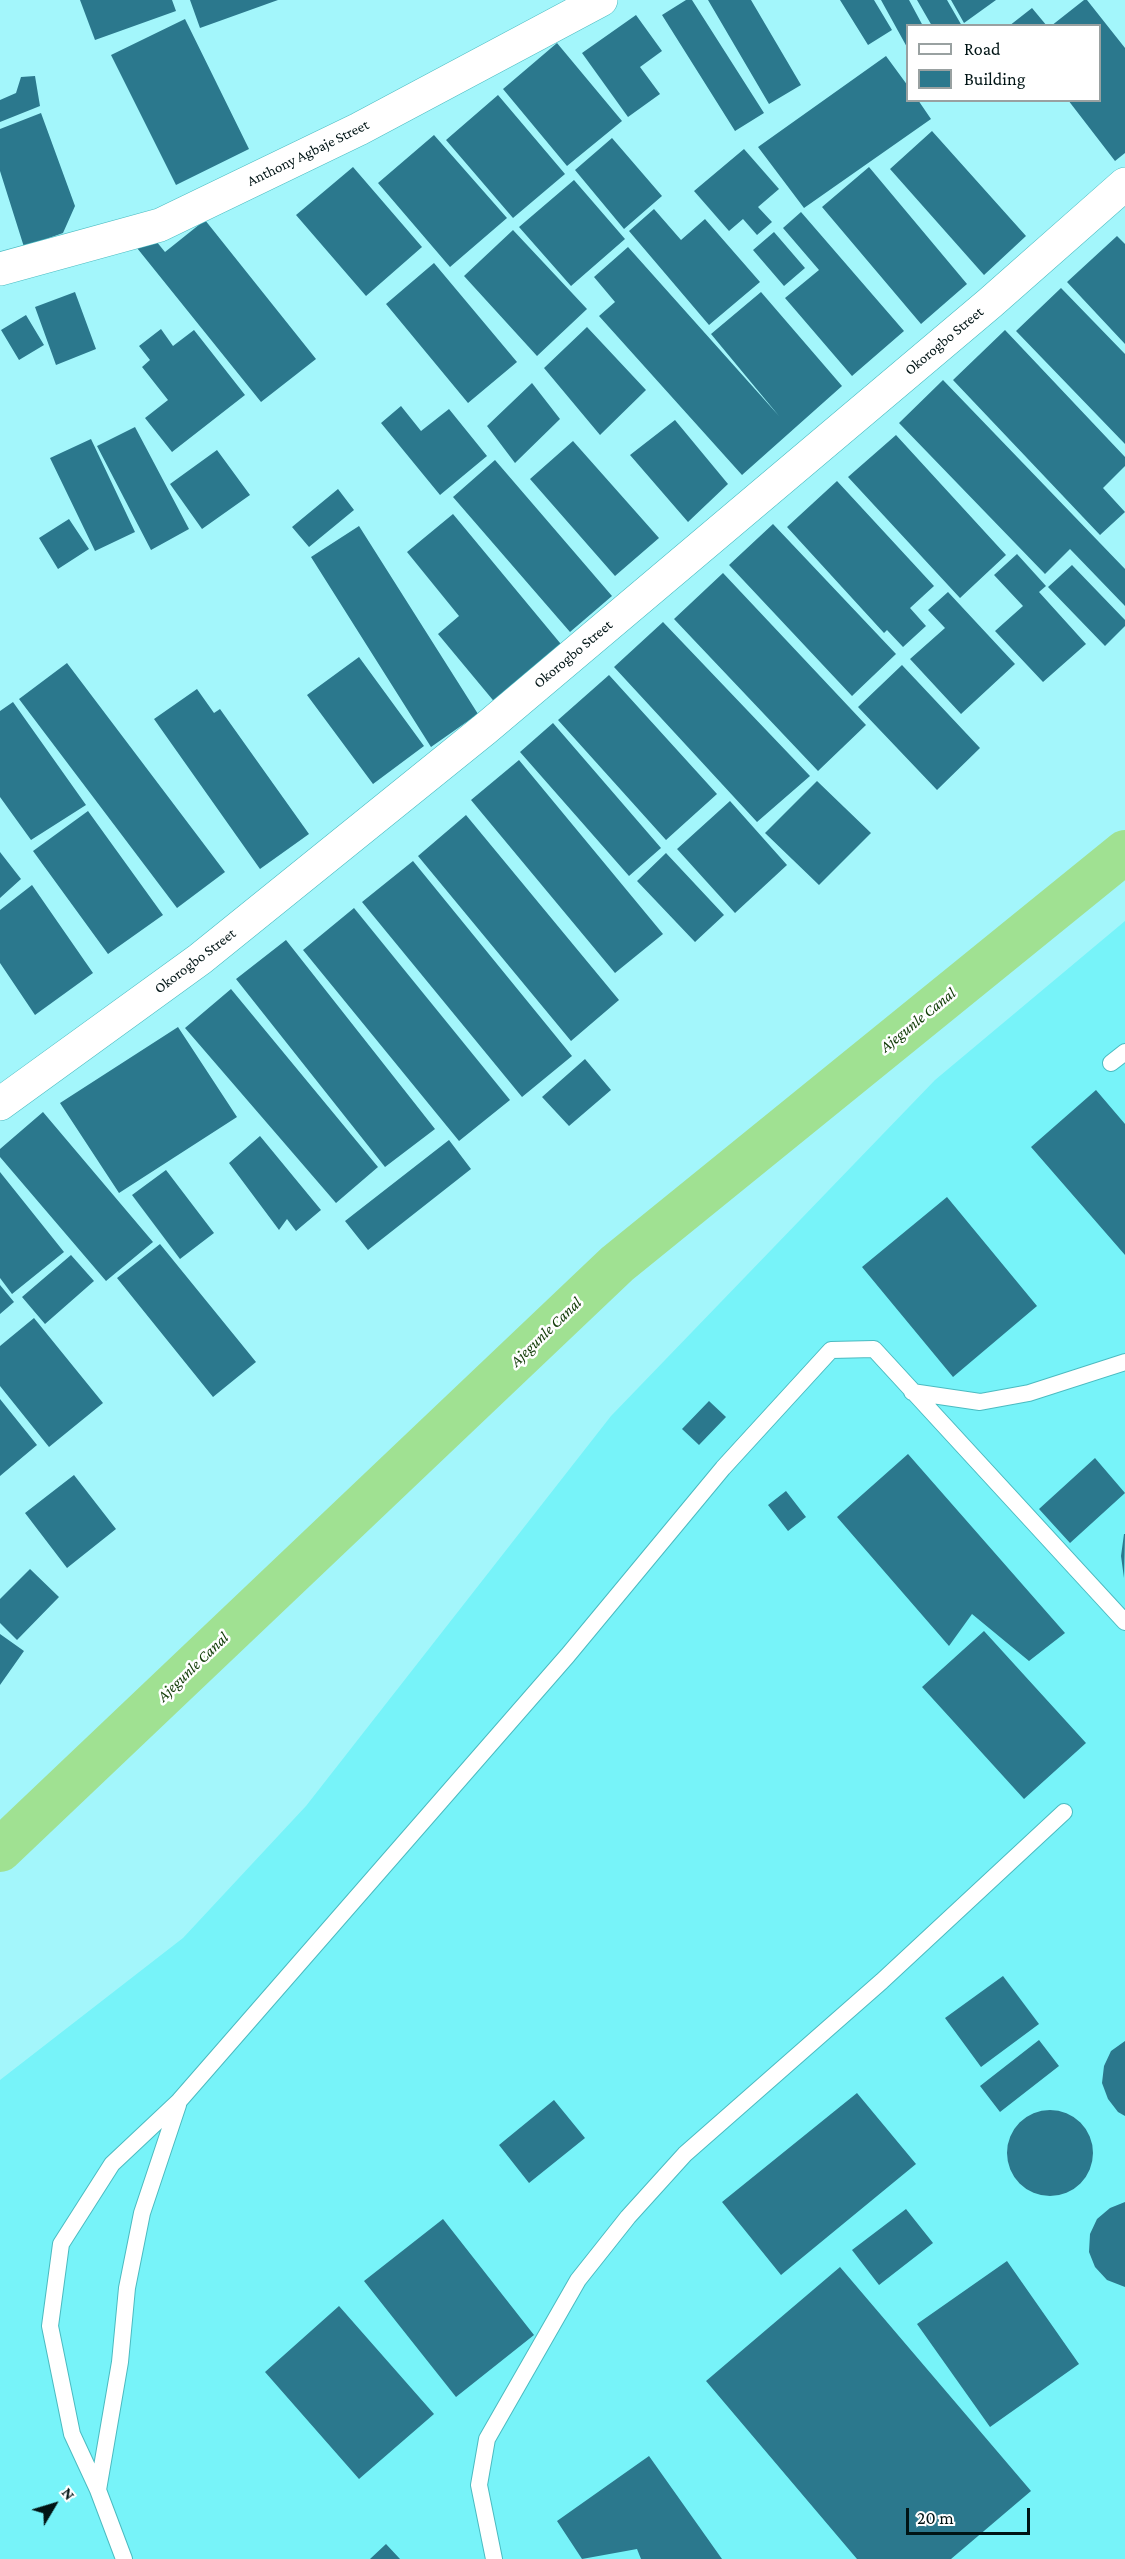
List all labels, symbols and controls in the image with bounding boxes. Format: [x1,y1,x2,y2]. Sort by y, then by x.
legend [906,24,1101,102]
text: Road [964,39,1001,59]
text: Building [964,69,1025,89]
street label: Anthony Agbaje Street [244,116,372,190]
street label: Okorogbo Street [901,303,987,379]
street label: Okorogbo Street [530,616,616,692]
street label: Okorogbo Street [151,925,239,997]
water label: Ajegunle Canal [876,984,960,1056]
water label: Ajegunle Canal [506,1293,586,1371]
water label: Ajegunle Canal [153,1628,233,1706]
north arrow [24,2475,84,2535]
text: N [59,2484,79,2503]
scale bar [909,2496,1034,2534]
text: 20 m [917,2508,954,2528]

